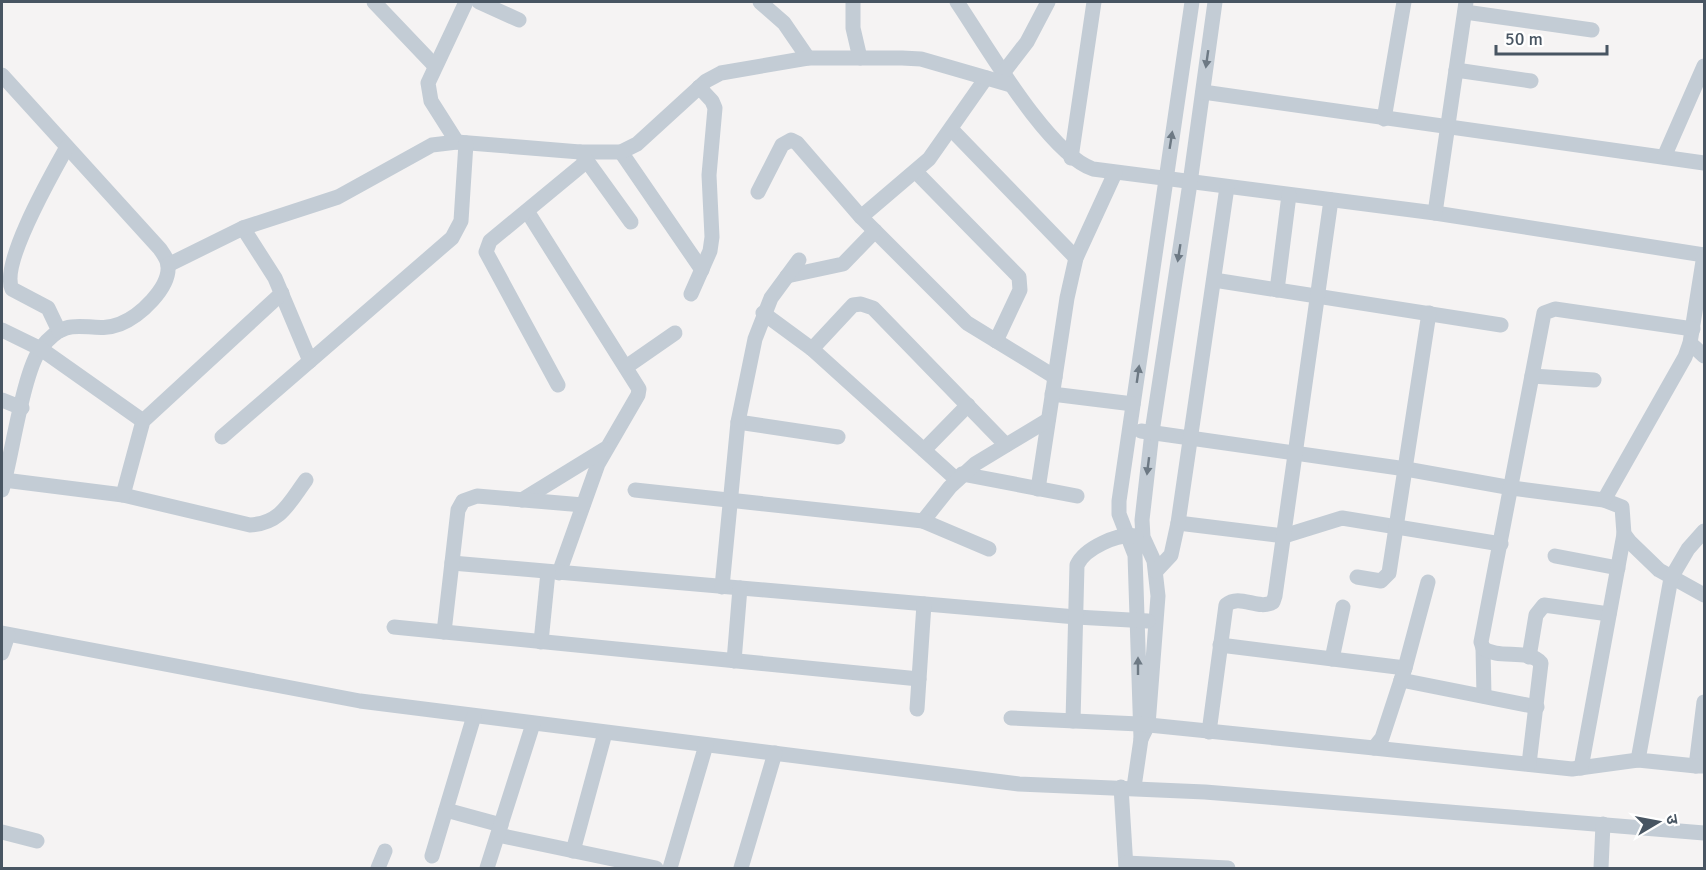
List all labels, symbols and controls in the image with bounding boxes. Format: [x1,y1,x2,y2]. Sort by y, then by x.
scale bar [1496,18,1607,56]
text: 50 m [1505,28,1543,50]
one-way arrow [1202,50,1211,69]
one-way arrow [1167,130,1176,149]
one-way arrow [1175,243,1184,262]
one-way arrow [1133,365,1142,384]
one-way arrow [1143,457,1153,476]
one-way arrow [1133,656,1143,675]
north arrow [1628,792,1688,852]
text: उ [1661,813,1683,827]

